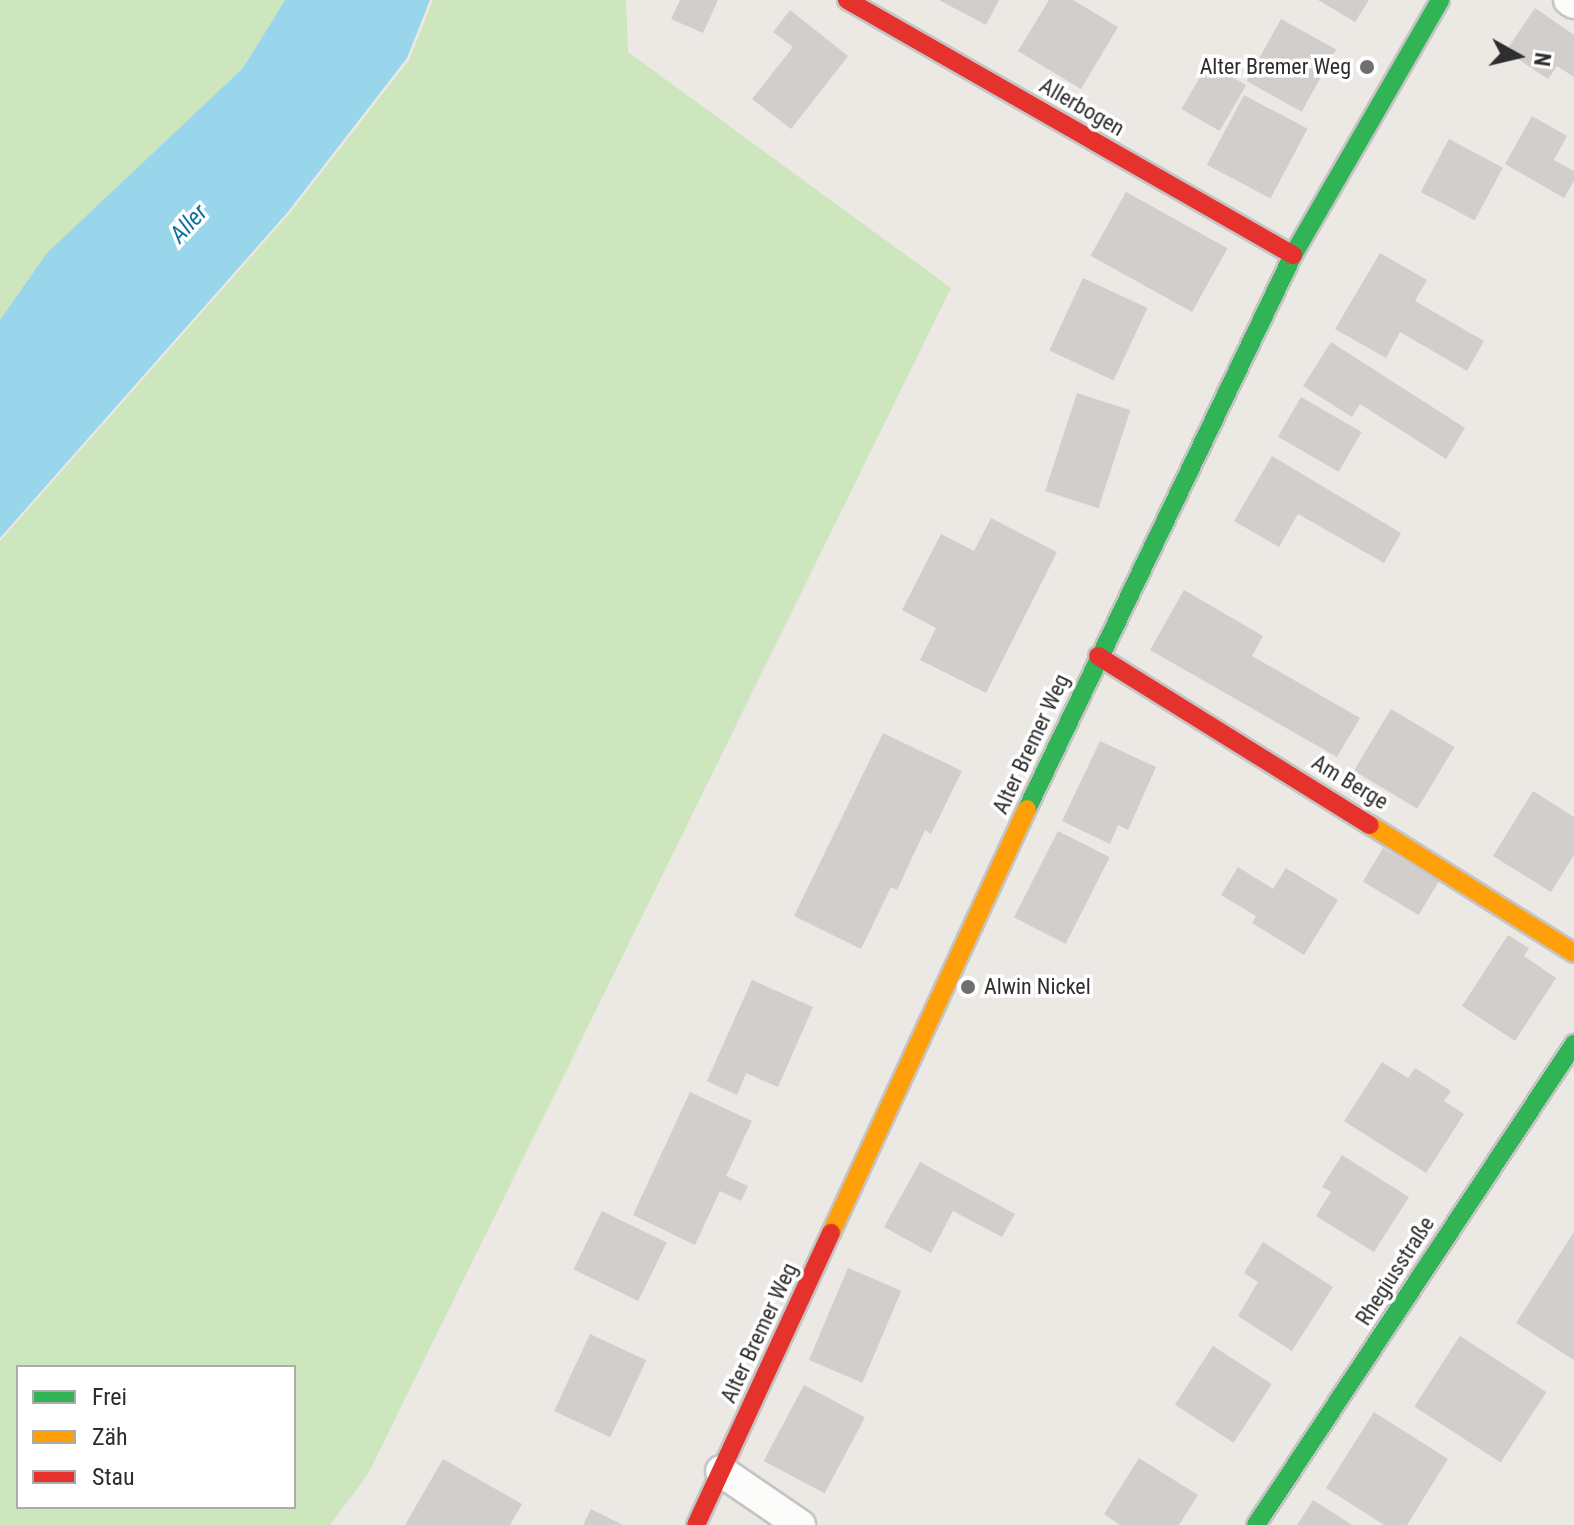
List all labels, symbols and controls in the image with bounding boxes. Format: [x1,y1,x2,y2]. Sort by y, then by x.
north arrow [1478,16,1558,96]
text: N [1529,51,1556,68]
place label: Alter Bremer Weg [1200,54,1351,80]
marker: Alter Bremer Weg [1358,58,1376,76]
street label: Allerbogen [1035,72,1129,142]
water label: Aller [164,199,214,249]
street label: Alter Bremer Weg [987,670,1075,818]
street label: Am Berge [1307,749,1393,815]
place label: Alwin Nickel [984,974,1091,1000]
marker: Alwin Nickel [959,978,977,996]
street label: Rhegiusstraße [1350,1212,1440,1330]
street label: Alter Bremer Weg [715,1259,803,1407]
legend [16,1365,296,1509]
text: Frei [92,1383,127,1411]
text: Zäh [92,1423,128,1451]
text: Stau [92,1463,135,1491]

